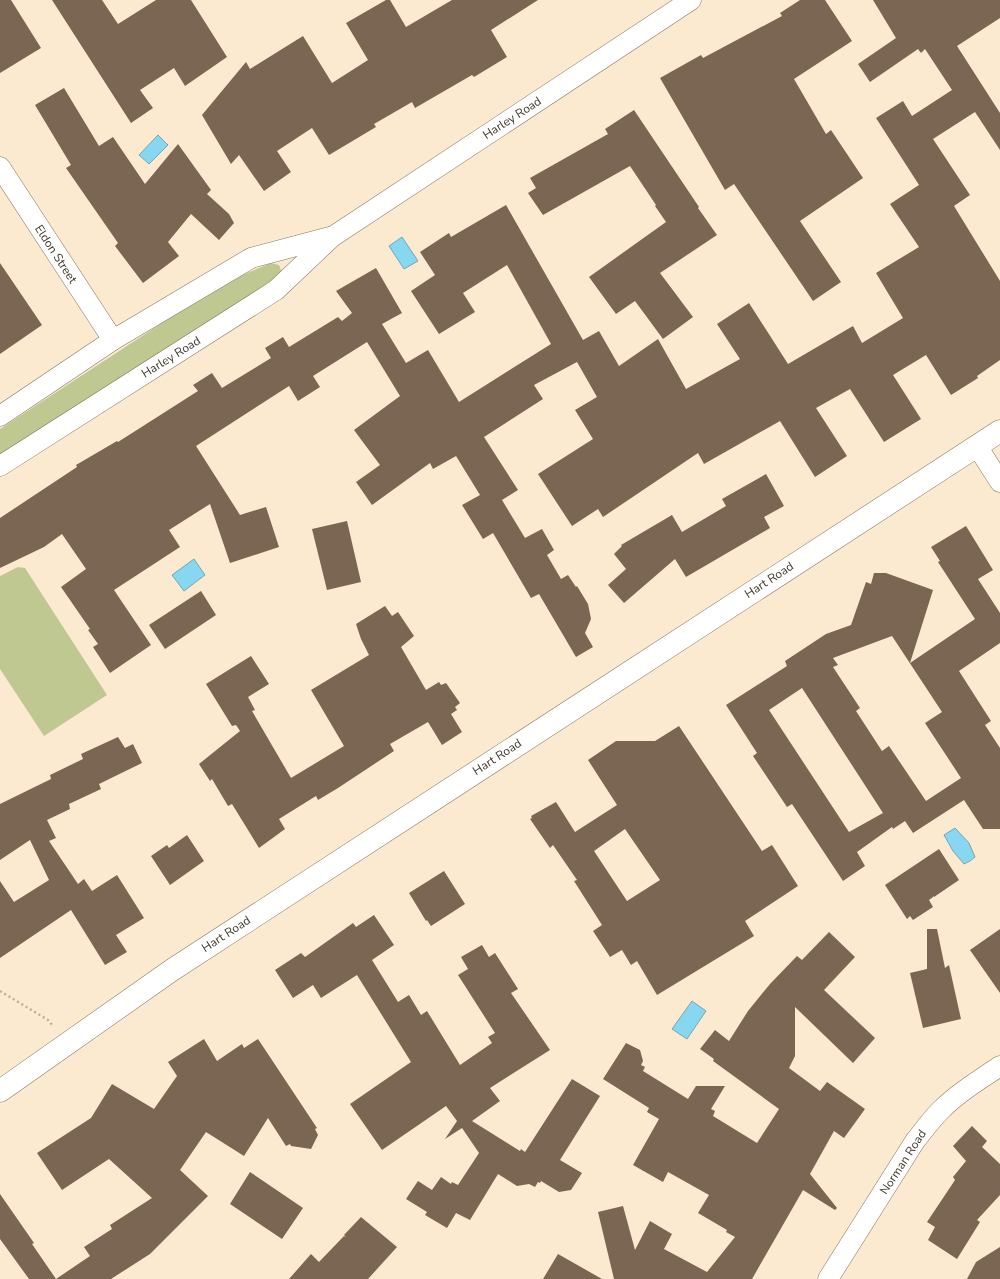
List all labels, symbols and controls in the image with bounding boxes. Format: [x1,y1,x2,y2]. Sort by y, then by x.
street label: Harley Road [480,93,544,143]
street label: Eldon Street [31,222,81,287]
street label: Harley Road [138,333,204,381]
street label: Hart Road [741,558,797,602]
street label: Hart Road [469,735,525,779]
street label: Hart Road [198,912,254,956]
street label: Norman Road [876,1126,930,1198]

